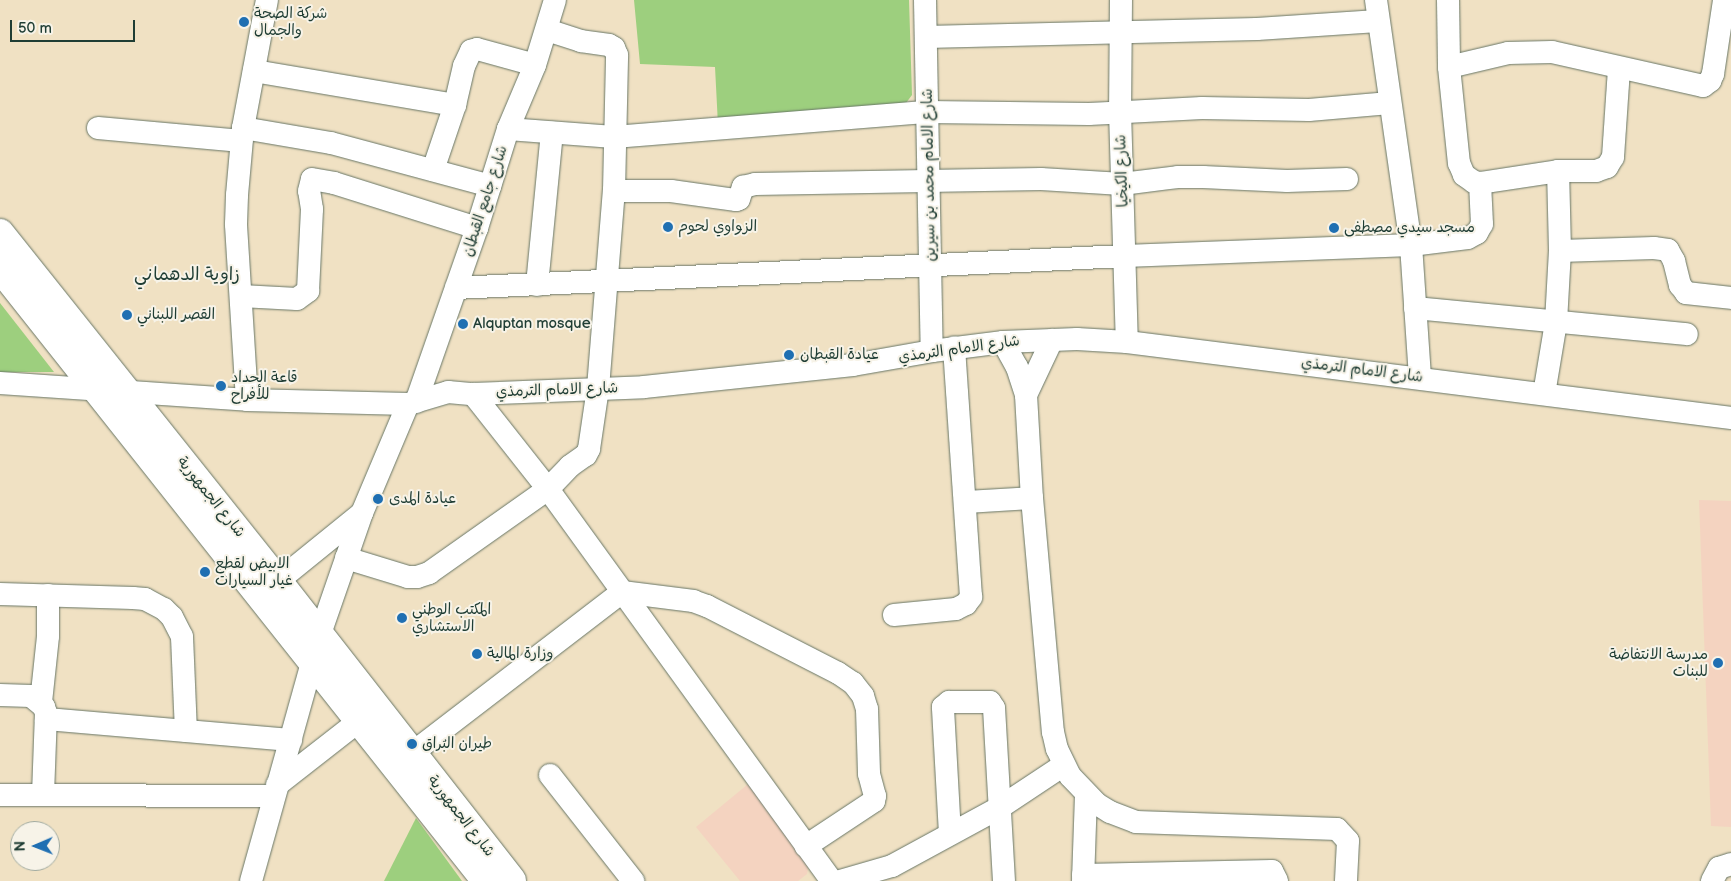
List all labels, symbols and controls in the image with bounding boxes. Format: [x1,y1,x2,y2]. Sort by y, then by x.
place label: شركة الصحة والجمال [254,4,327,39]
scale bar [12,10,138,42]
marker: شركة الصحة والجمال [238,16,250,28]
text: 50 m [18,19,52,38]
street label: شارع الامام محمد بن سيرين [918,88,940,262]
street label: شارع الكيخيا [1112,134,1132,208]
street label: شارع جامع القبطان [459,143,511,259]
place label: الزواوي لحوم [678,218,757,236]
place label: مسجد سيدي مصطفى [1344,219,1475,237]
marker: الزواوي لحوم [662,221,674,233]
marker: مسجد سيدي مصطفى [1328,222,1340,234]
district label: زاوية الدهماني [134,264,240,286]
place label: القصر اللبناني [137,306,215,324]
marker: القصر اللبناني [121,309,133,321]
place label: Alquptan mosque [473,315,591,333]
marker: Alquptan mosque [457,318,469,330]
street label: شارع الامام الترمذي [897,332,1021,366]
place label: عيادة القبطان [800,346,879,364]
marker: عيادة القبطان [782,348,796,362]
street label: شارع الامام الترمذي [1300,354,1424,386]
place label: قاعة الحداد للأفراح [231,368,297,403]
street label: شارع الامام الترمذي [495,379,619,401]
marker: قاعة الحداد للأفراح [215,380,227,392]
street label: شارع الجمهورية [173,453,249,541]
place label: عيادة المدى [389,490,456,508]
marker: عيادة المدى [371,492,385,506]
place label: الابيض لقطع غيار السيارات [215,554,293,589]
marker: الابيض لقطع غيار السيارات [199,566,211,578]
place label: المكتب الوطني الاستشاري [412,600,491,635]
marker: المكتب الوطني الاستشاري [396,612,408,624]
place label: وزارة المالية [487,645,553,663]
place label: مدرسة الانتفاضة للبنات [1609,645,1708,680]
marker: وزارة المالية [471,648,483,660]
marker: مدرسة الانتفاضة للبنات [1712,657,1724,669]
place label: طيران البُراق [422,735,492,753]
marker: طيران البُراق [406,738,418,750]
street label: شارع الجمهورية [424,772,498,860]
north arrow [10,821,60,871]
text: N [12,841,29,852]

